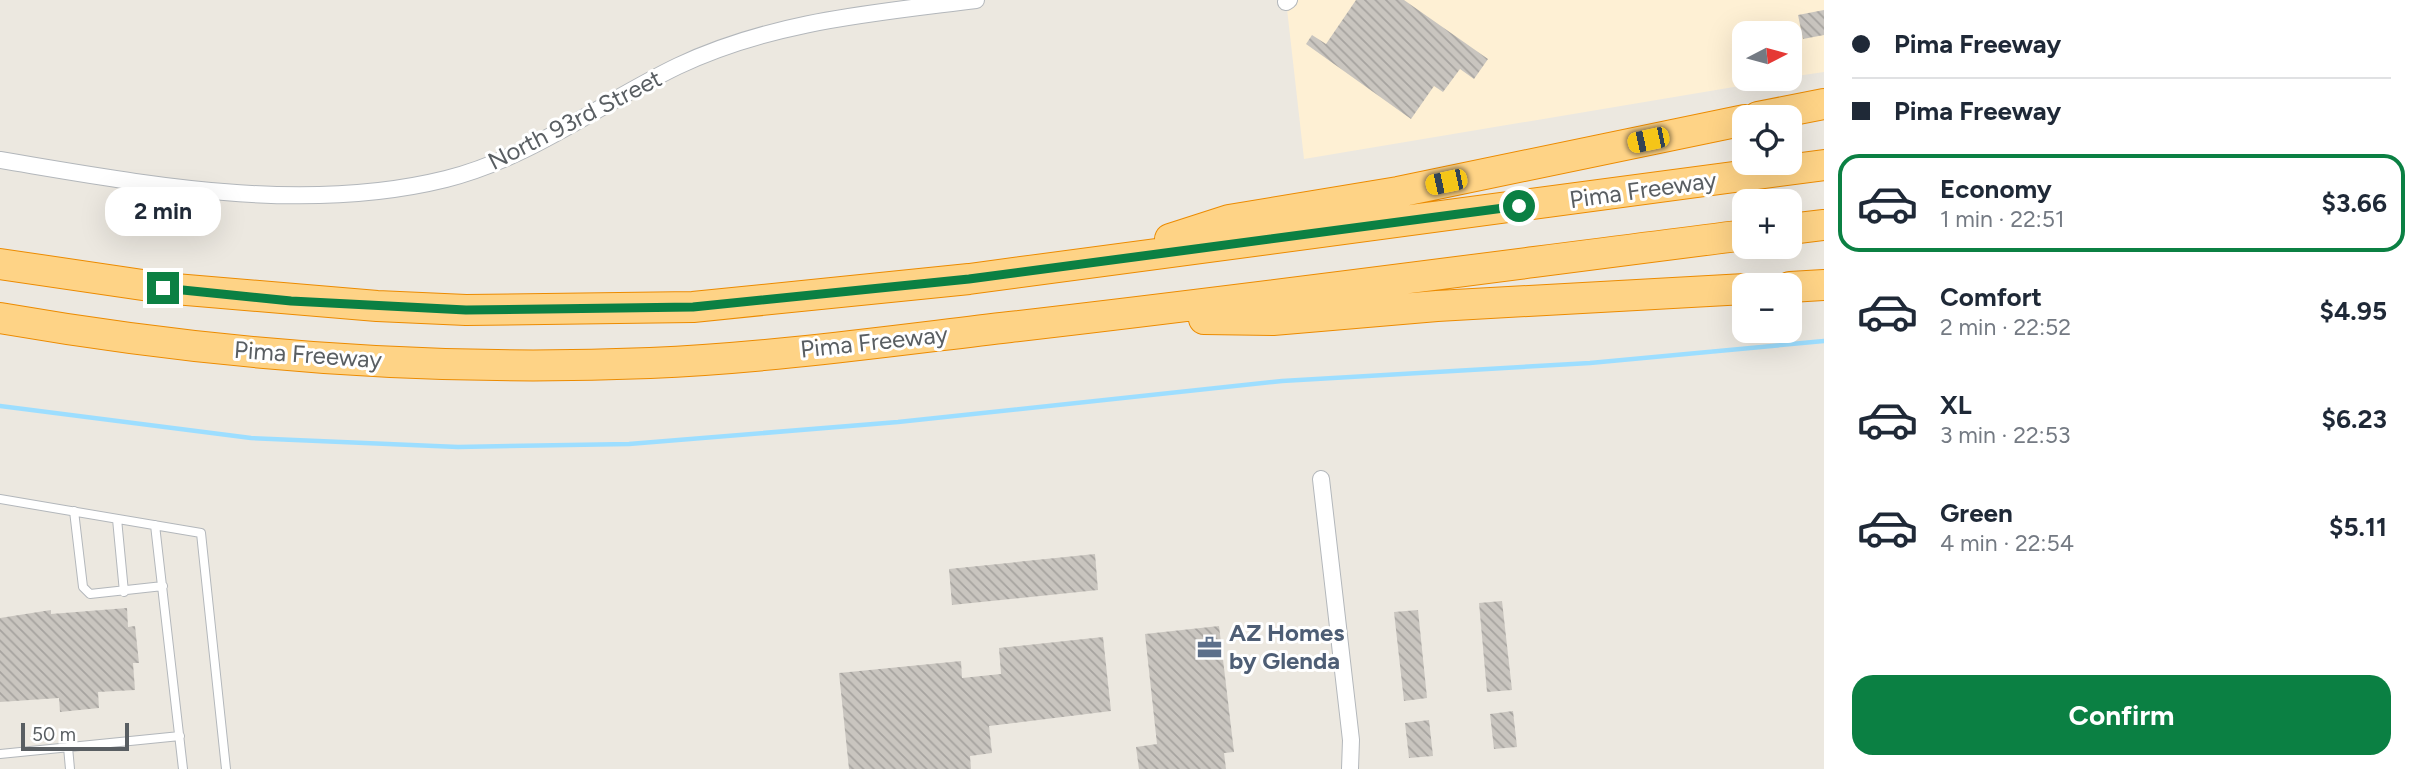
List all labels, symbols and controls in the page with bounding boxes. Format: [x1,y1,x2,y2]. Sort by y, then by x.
north arrow [1732,21,1802,91]
map controls [1732,21,1802,343]
text: Pima Freeway [1894,28,2061,60]
street label: North 93rd Street [483,63,666,176]
text: Pima Freeway [1894,95,2061,127]
button: locate [1732,105,1802,175]
car [1626,125,1671,155]
street label: Pima Freeway [1568,165,1719,214]
car [1424,167,1469,197]
icon: car [1856,172,1919,235]
text: Economy [1940,173,2052,205]
callout: 2 min [105,187,221,236]
text: $3.66 [2322,187,2387,219]
button: + [1732,189,1802,259]
route start [1503,190,1535,222]
text: 2 min [134,197,192,225]
text: 1 min · 22:51 [1940,205,2064,233]
route end [147,272,179,304]
button: − [1732,273,1802,343]
icon: car [1856,280,1919,343]
text: Comfort [1940,281,2042,313]
text: $4.95 [2320,295,2387,327]
text: 2 min · 22:52 [1940,313,2071,341]
street label: Pima Freeway [799,319,949,364]
street label: Pima Freeway [233,335,383,374]
icon: car [1856,388,1919,451]
text: XL [1940,389,1972,421]
text: $6.23 [2322,403,2387,435]
text: 3 min · 22:53 [1940,421,2070,449]
icon: car [1856,496,1919,559]
text: Green [1940,497,2013,529]
text: $5.11 [2329,511,2387,543]
text: 4 min · 22:54 [1940,529,2074,557]
place label: AZ Homes by Glenda [1229,618,1344,675]
office icon: AZ Homes by Glenda [1195,633,1223,661]
button: Confirm [1852,675,2391,755]
scale bar [21,720,130,752]
text: 50 m [32,723,76,746]

